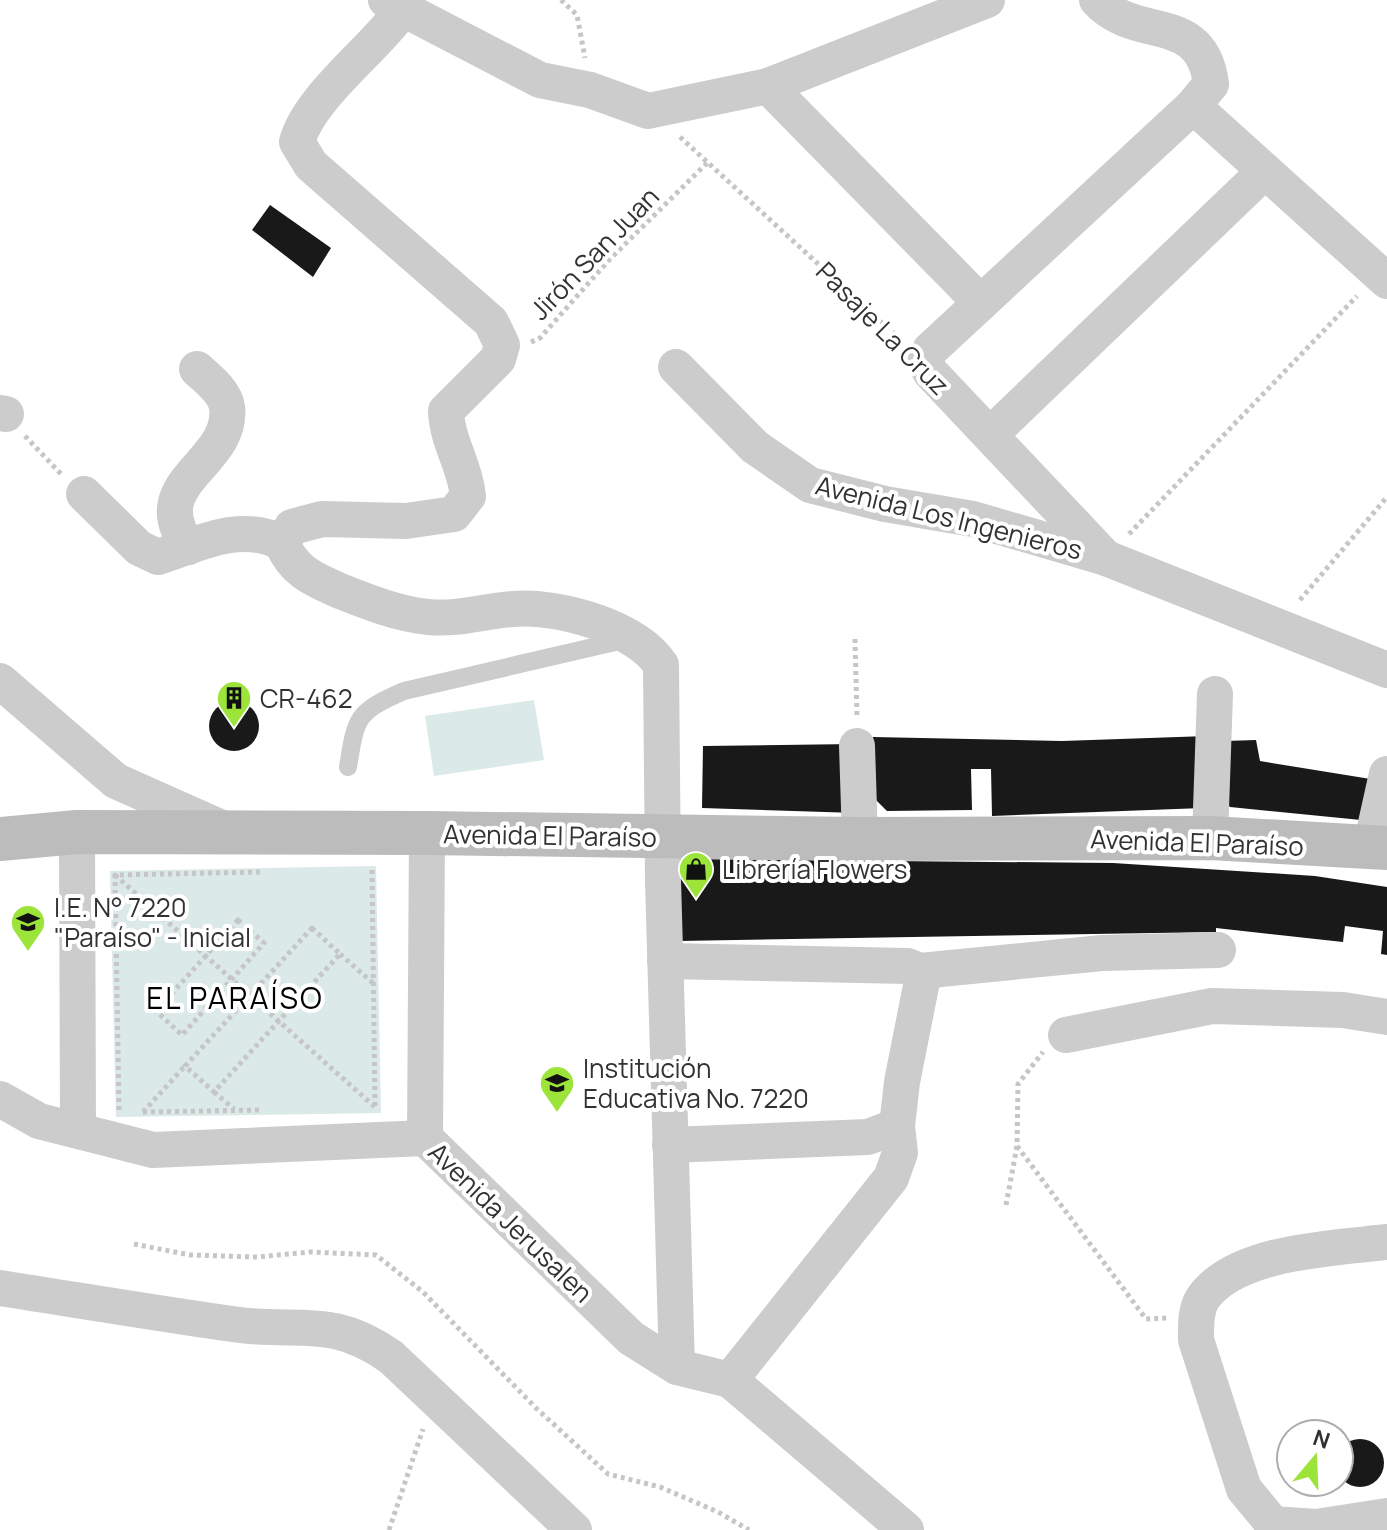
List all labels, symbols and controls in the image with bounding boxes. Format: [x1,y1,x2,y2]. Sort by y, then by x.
street label: Jirón San Juan [521,179,667,327]
street label: Pasaje La Cruz [809,254,957,402]
street label: Avenida Los Ingenieros [812,466,1086,568]
building icon: CR-462 [215,679,253,729]
place label: CR-462 [260,680,353,716]
street label: Avenida El Paraíso [443,815,657,855]
street label: Avenida El Paraíso [1090,820,1304,864]
shop icon: Librería Flowers [677,850,715,900]
place label: Librería Flowers [722,851,907,887]
place label: I.E. N° 7220 "Paraíso" - Inicial [54,889,251,955]
school or university icon: I.E. N° 7220 "Paraíso" - Inicial [9,903,47,953]
district label: EL PARAÍSO [146,977,324,1018]
place label: Institución Educativa No. 7220 [583,1050,809,1116]
school or university icon: Institución Educativa No. 7220 [538,1064,576,1114]
street label: Avenida Jerusalen [421,1134,601,1310]
north arrow [1275,1418,1355,1498]
text: N [1309,1422,1334,1456]

